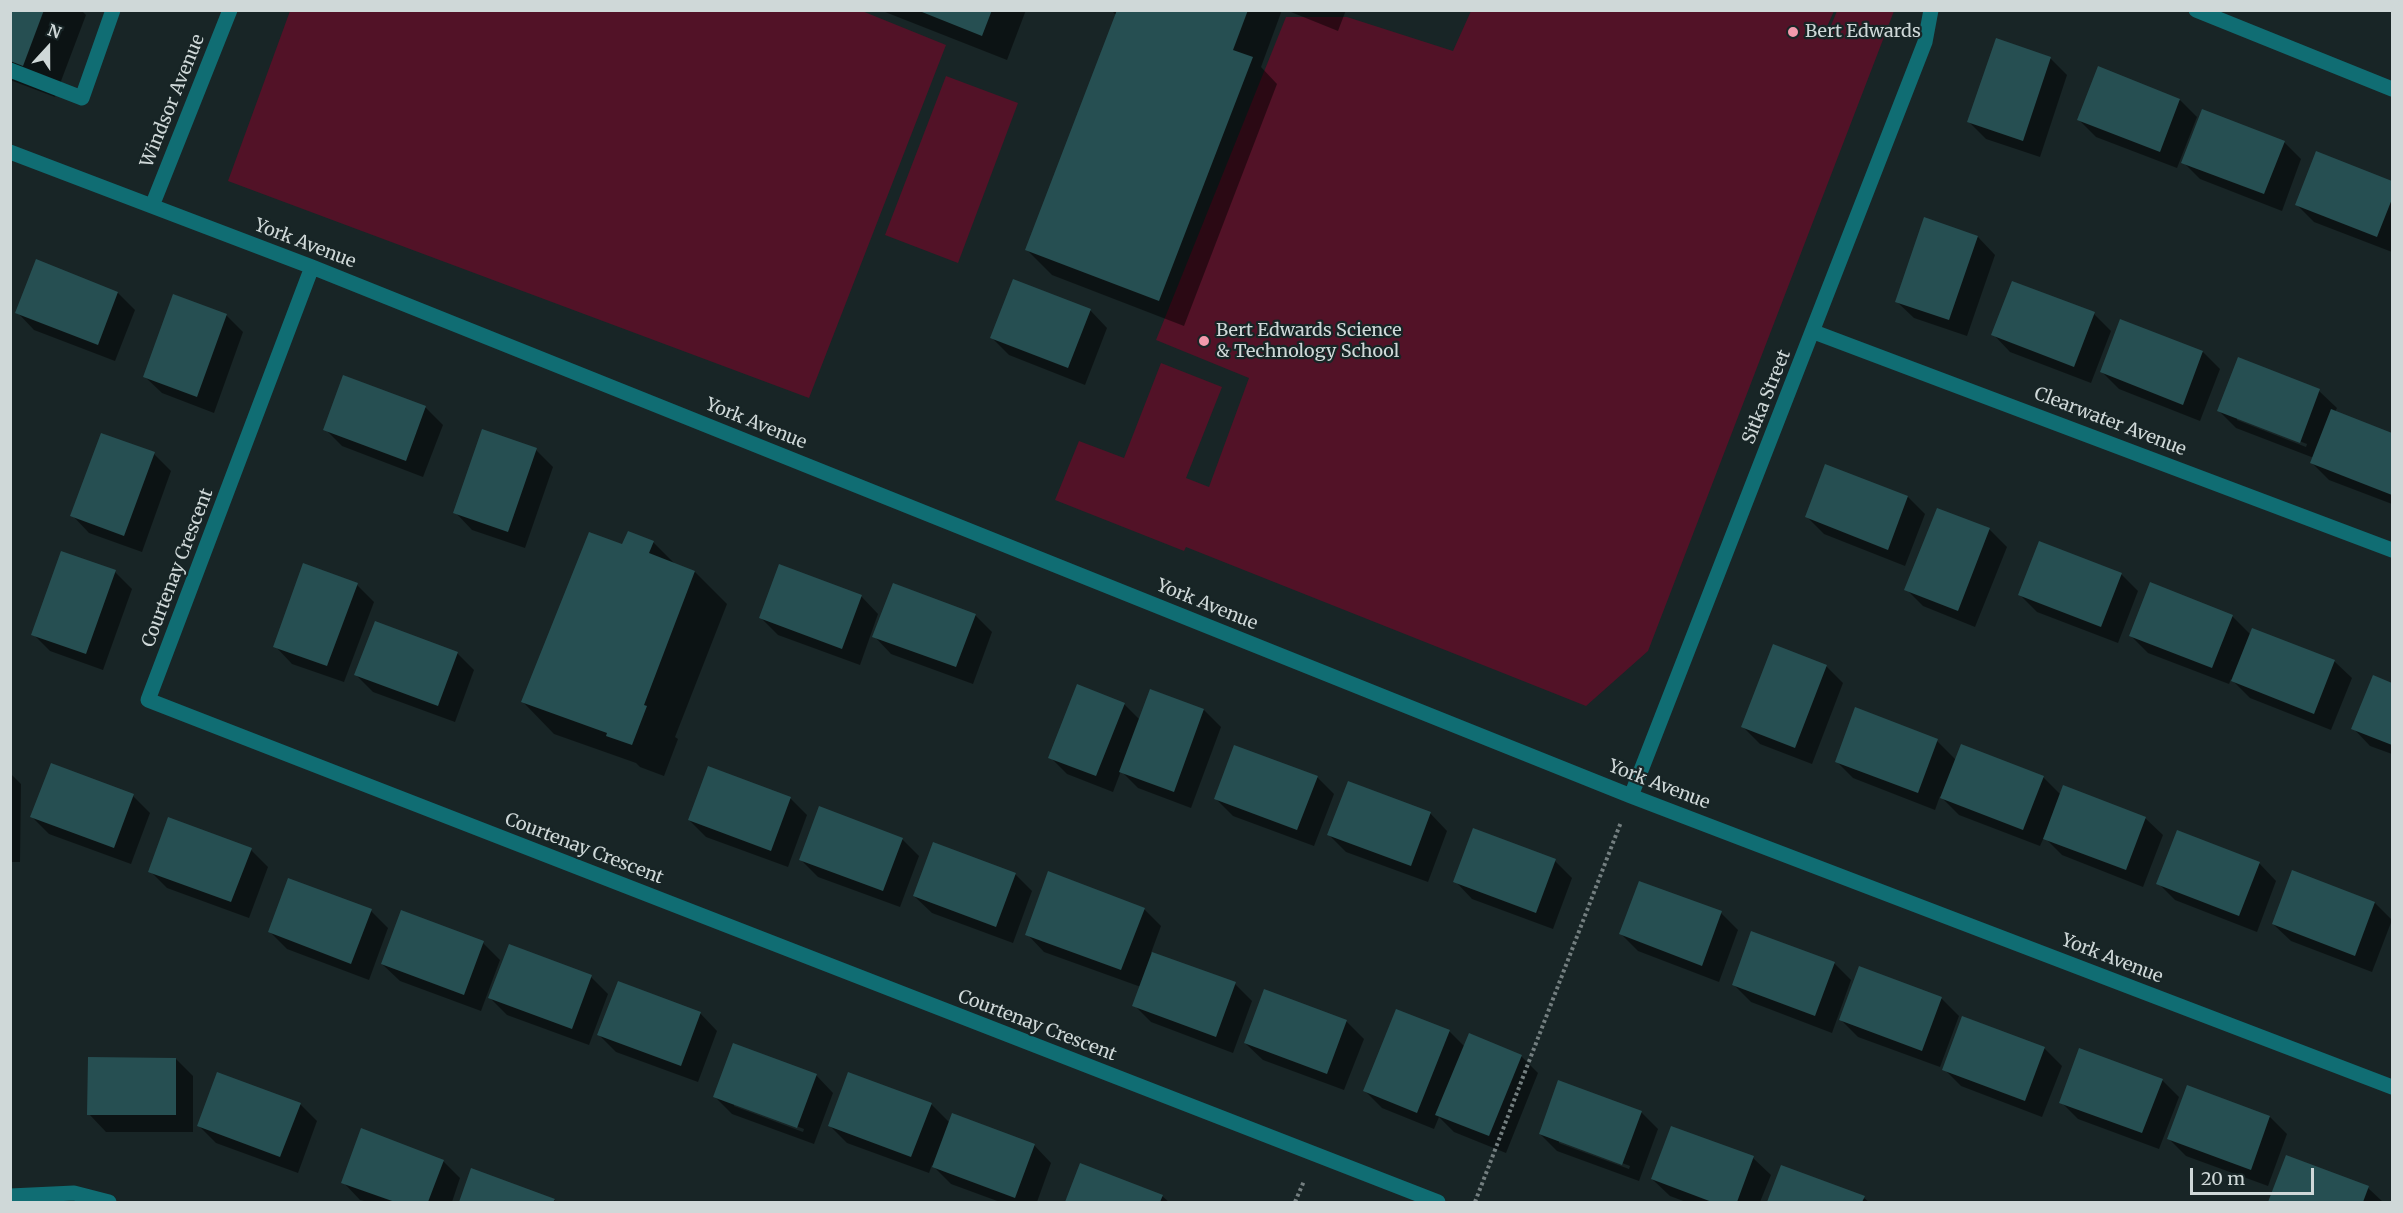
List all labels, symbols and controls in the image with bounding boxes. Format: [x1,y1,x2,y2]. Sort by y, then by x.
north arrow [18,18,78,78]
text: N [45,20,64,43]
place label: Bert Edwards [1805,21,1921,43]
marker: Bert Edwards [1786,25,1800,39]
street label: Windsor Avenue [137,31,209,171]
street label: York Avenue [251,215,359,273]
place label: Bert Edwards Science & Technology School [1216,320,1402,362]
marker: Bert Edwards Science & Technology School [1197,334,1211,348]
street label: Sitka Street [1738,347,1796,447]
street label: Clearwater Avenue [2031,383,2189,461]
street label: York Avenue [702,394,810,454]
street label: Courtenay Crescent [138,486,218,650]
street label: York Avenue [1153,575,1261,635]
street label: York Avenue [1605,756,1713,814]
street label: Courtenay Crescent [502,809,666,889]
street label: York Avenue [2058,930,2166,988]
street label: Courtenay Crescent [955,986,1119,1066]
scale bar [2193,1156,2318,1194]
text: 20 m [2201,1167,2245,1190]

